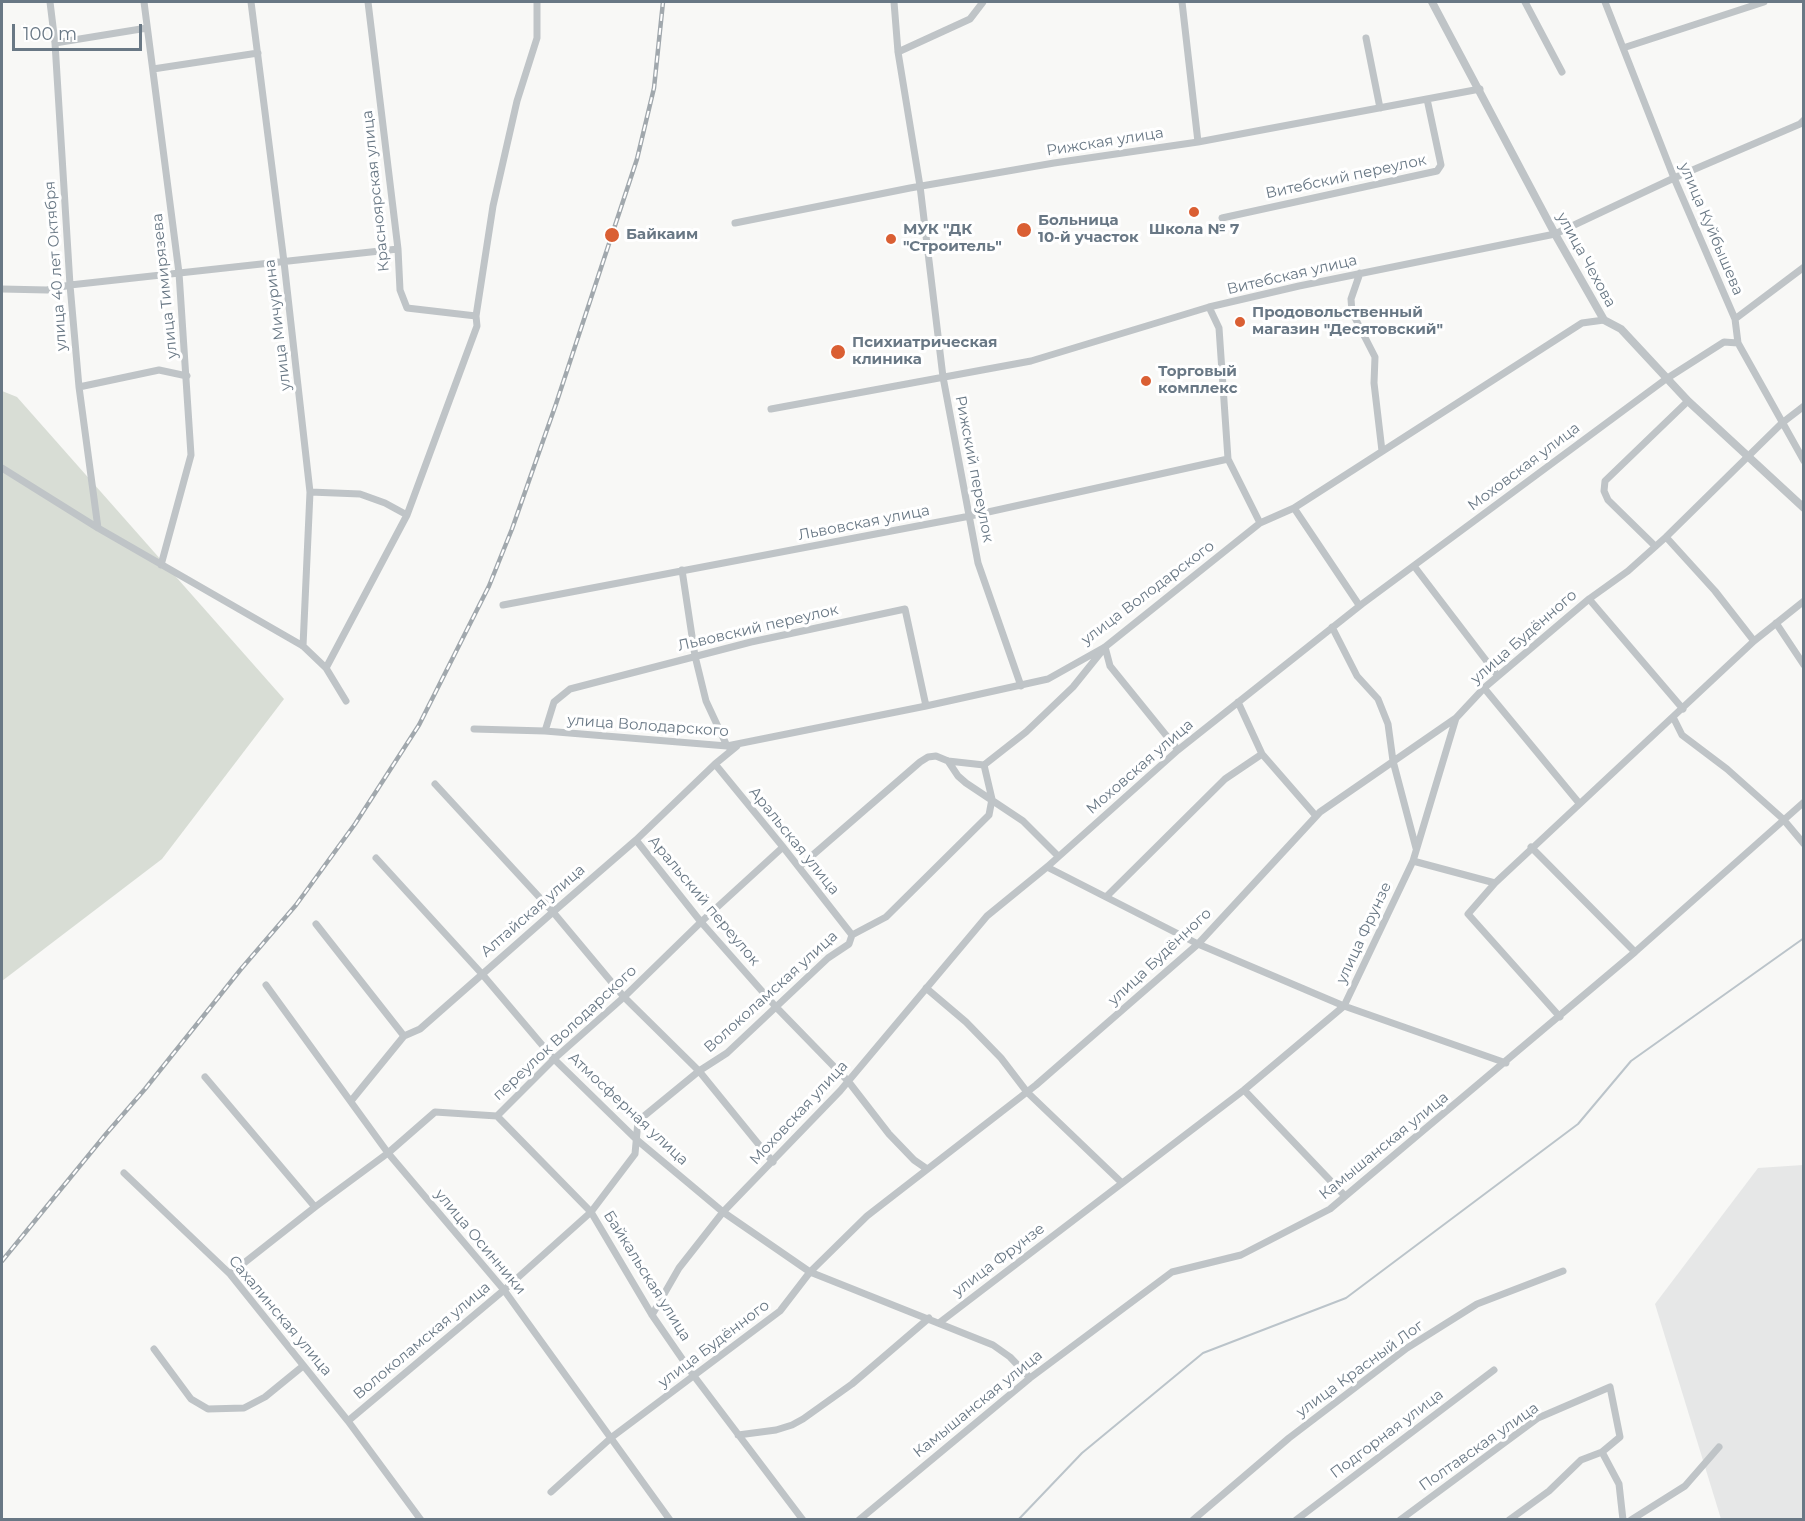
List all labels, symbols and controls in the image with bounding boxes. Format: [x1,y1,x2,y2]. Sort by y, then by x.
scale bar [15,12,146,50]
text: 100 m [23,23,77,45]
street label: Красноярская улица [359,109,393,273]
street label: Рижская улица [1045,124,1165,160]
street label: Витебский переулок [1264,151,1428,203]
street label: улица Куйбышева [1675,160,1747,298]
street label: улица 40 лет Октября [41,180,71,352]
marker: Школа № 7 [1187,205,1201,219]
street label: улица Чехова [1553,209,1619,311]
street label: улица Тимирязева [148,212,182,360]
place label: Больница 10-й участок [1038,212,1139,247]
place label: МУК "ДК "Строитель" [903,221,1002,256]
marker: Больница 10-й участок [1015,221,1033,239]
place label: Школа № 7 [1149,221,1239,239]
marker: Байкаим [603,226,621,244]
place label: Байкаим [626,226,698,244]
marker: МУК "ДК "Строитель" [884,232,898,246]
street label: Витебская улица [1225,251,1359,299]
street label: улица Мичурина [261,258,295,392]
place label: Продовольственный магазин "Деcятовский" [1252,304,1443,339]
marker: Продовольственный магазин "Деcятовский" [1233,315,1247,329]
place label: Психиатрическая клиника [852,334,997,369]
marker: Психиатрическая клиника [829,343,847,361]
place label: Торговый комплекс [1158,363,1238,398]
marker: Торговый комплекс [1139,374,1153,388]
street label: Рижский переулок [951,394,997,544]
street label: Моховская улица [1464,419,1584,515]
street label: Львовская улица [797,501,931,545]
street label: улица Володарского [1078,537,1218,649]
street label: улица Будённого [1467,586,1581,688]
street label: Львовский переулок [676,601,840,655]
street label: улица Володарского [567,711,729,741]
street label: Моховская улица [1083,716,1197,818]
street label: Аральская улица [745,783,843,899]
street label: Аральский переулок [644,832,764,970]
street label: Алтайская улица [477,861,589,961]
street label: улица Фрунзе [1333,879,1395,987]
street label: улица Будённого [1105,905,1215,1009]
street label: Волоколамская улица [701,927,841,1057]
street label: переулок Володарского [489,962,641,1104]
street label: Атмосферная улица [564,1049,692,1169]
street label: Моховская улица [746,1057,852,1169]
street label: Камышанская улица [1316,1088,1452,1204]
street label: улица Осинники [431,1186,529,1298]
street label: Байкальская улица [599,1207,695,1345]
street label: улица Фрунзе [950,1220,1048,1300]
street label: Сахалинская улица [224,1252,336,1380]
street label: Волоколамская улица [350,1278,494,1404]
street label: улица Будённого [655,1296,773,1392]
street label: улица Красный Лог [1293,1317,1427,1421]
street label: Камышанская улица [910,1346,1046,1462]
street label: Подгорная улица [1327,1386,1447,1482]
street label: Полтавская улица [1416,1399,1542,1495]

